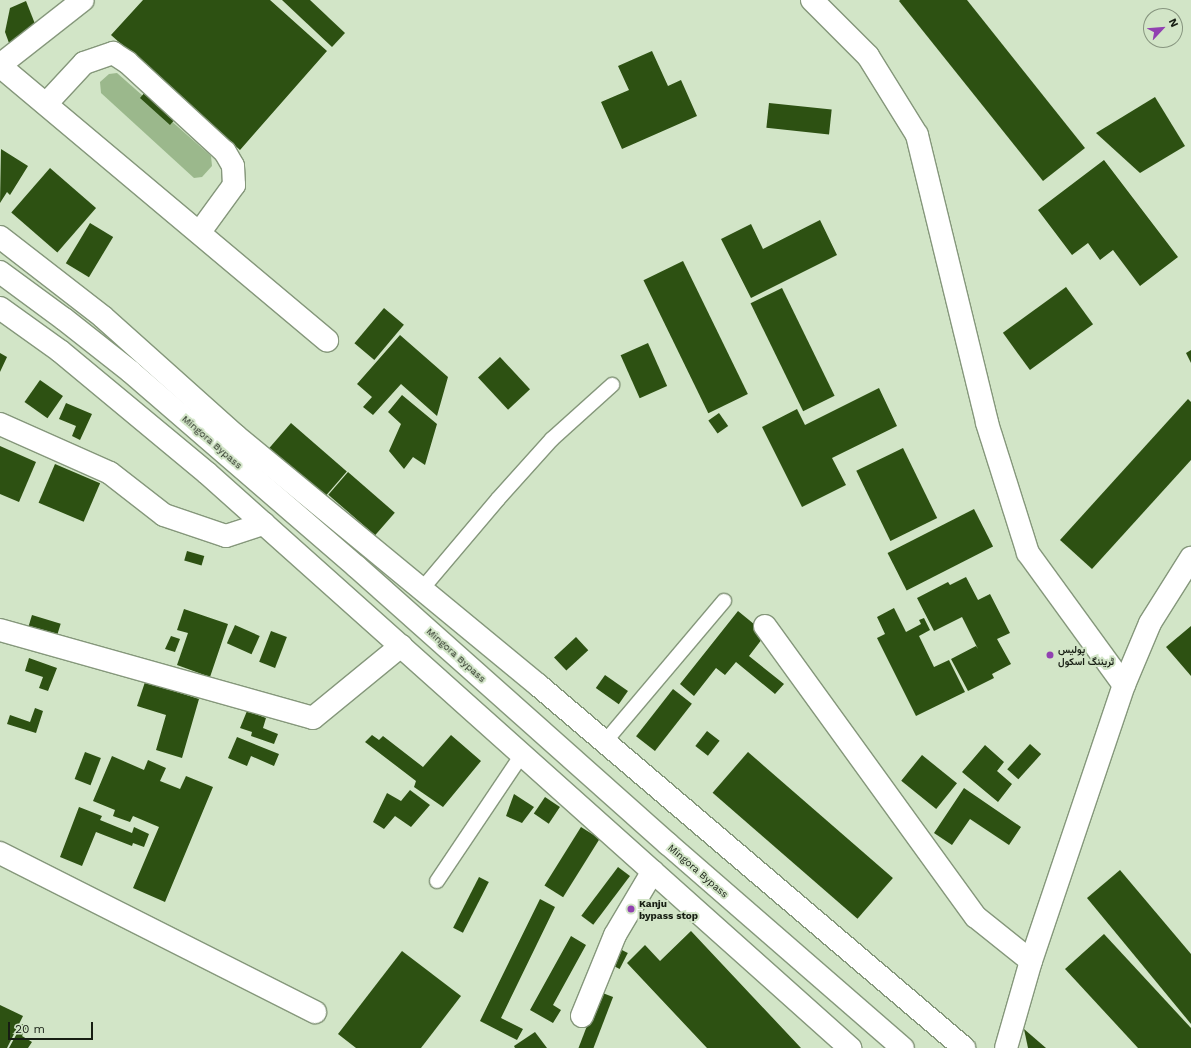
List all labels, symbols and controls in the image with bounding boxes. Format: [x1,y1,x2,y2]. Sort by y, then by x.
north arrow [1143,8,1183,48]
text: N [1166,16,1181,29]
street label: Mingora Bypass [179,413,245,471]
street label: Mingora Bypass [424,625,488,685]
place label: پولیس ٹریننگ اسکول [1058,643,1114,666]
marker: پولیس ٹریننگ اسکول [1045,650,1055,660]
street label: Mingora Bypass [665,842,731,900]
place label: Kanju bypass stop [639,897,698,920]
marker: Kanju bypass stop [626,904,636,914]
scale bar [10,1014,95,1040]
text: 20 m [15,1022,45,1036]

